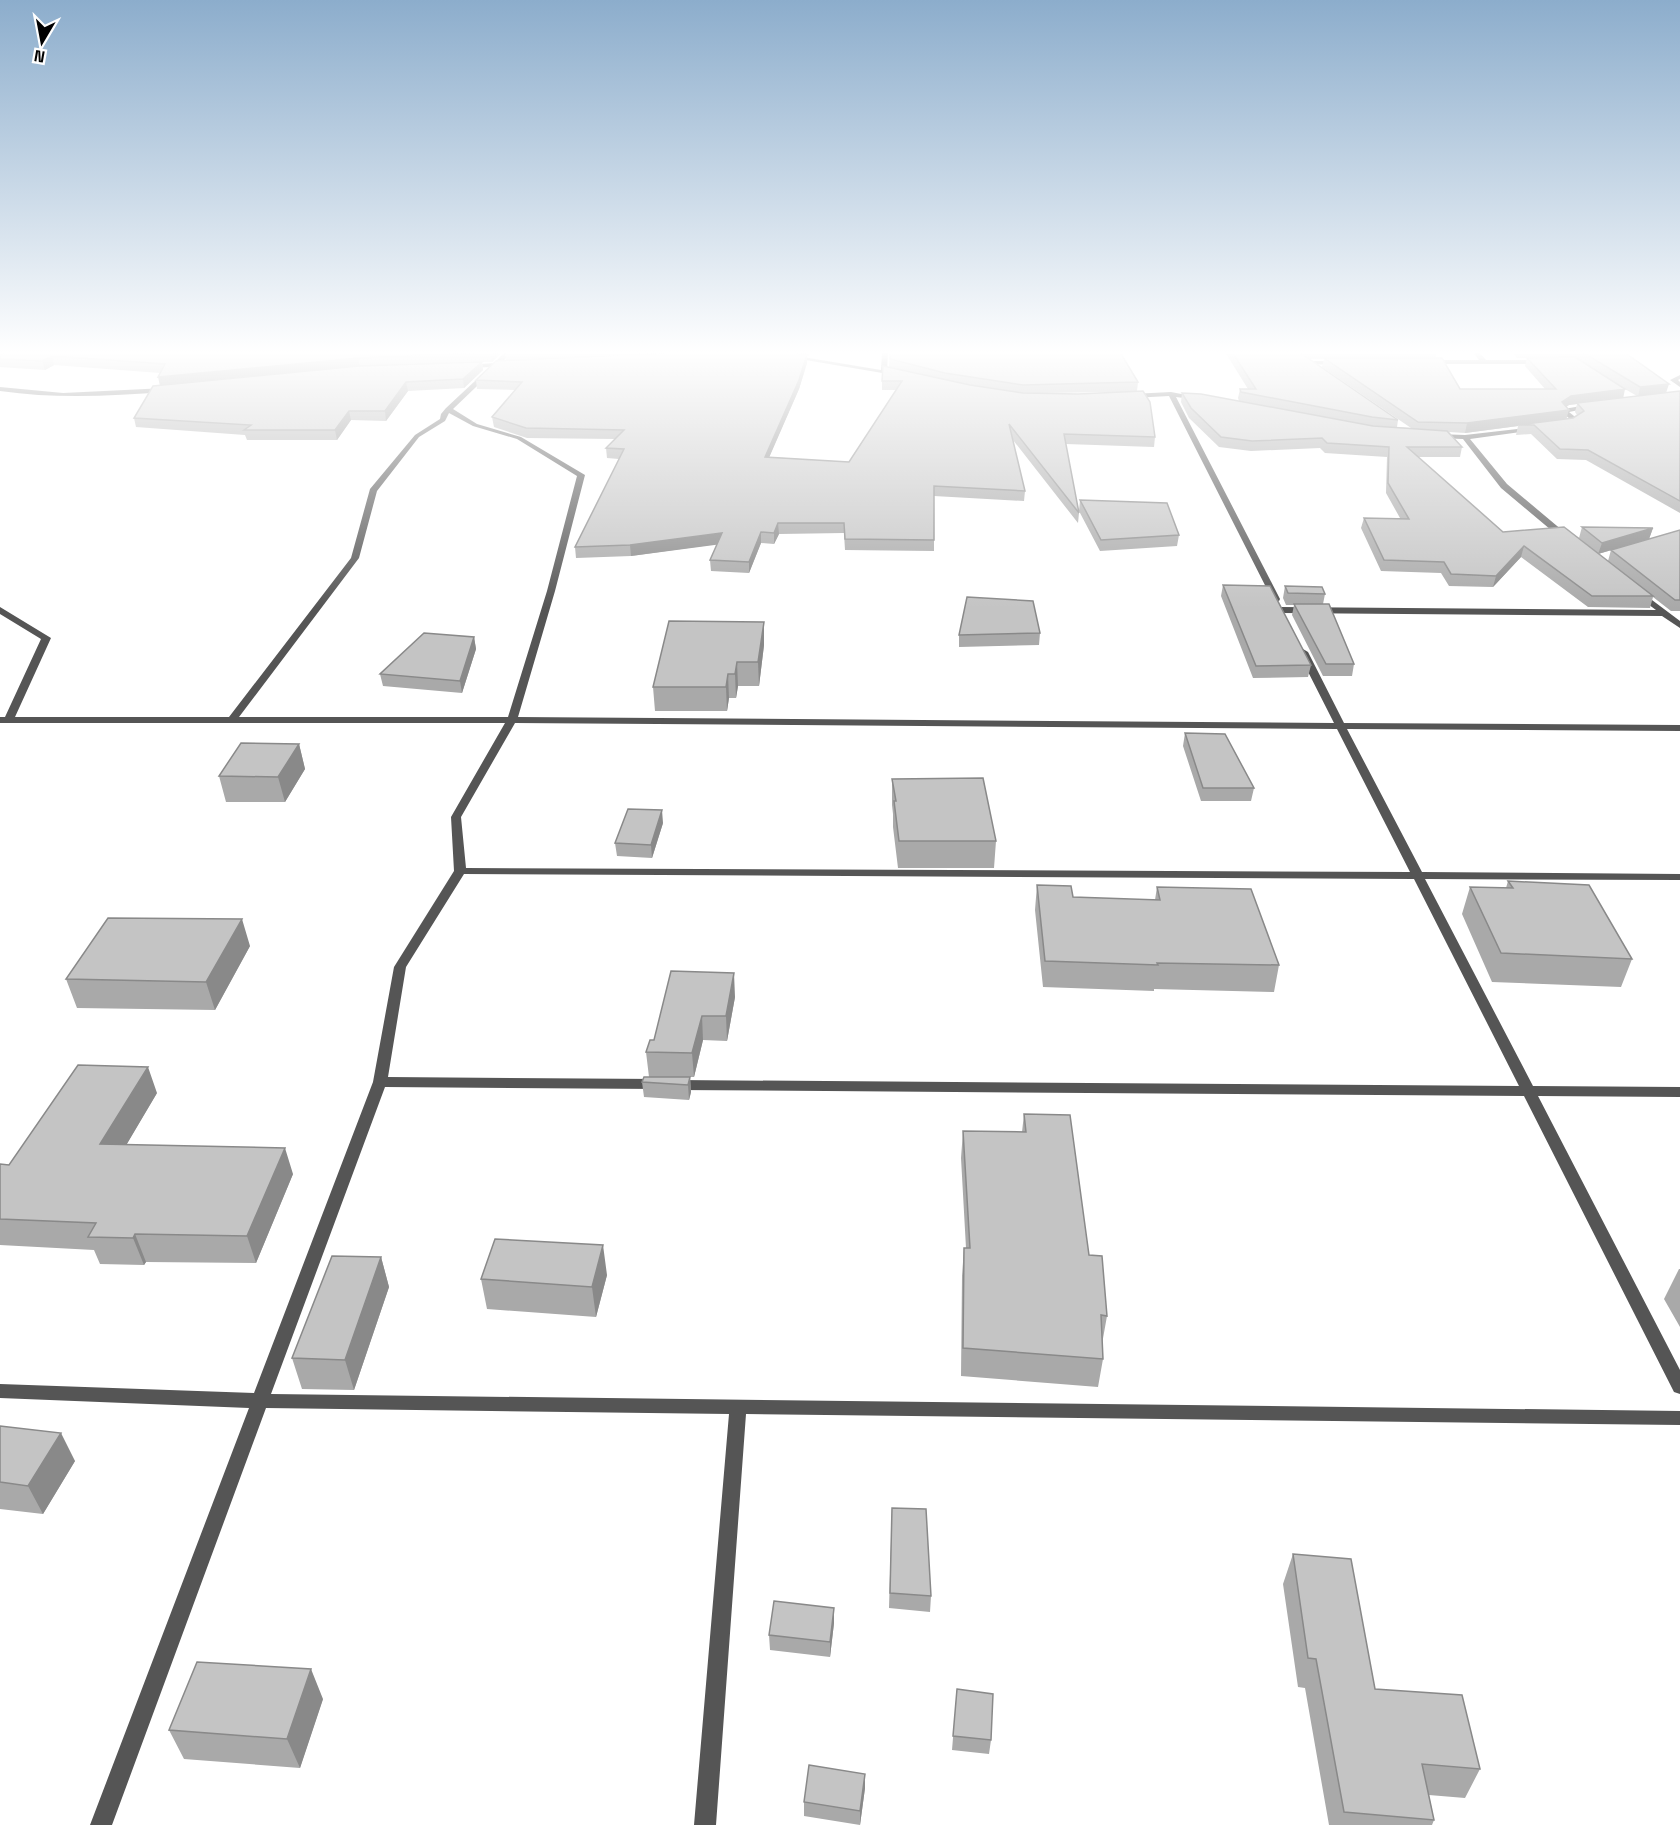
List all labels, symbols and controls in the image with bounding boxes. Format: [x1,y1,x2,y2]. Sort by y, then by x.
north arrow [12,12,72,72]
text: N [32,45,47,68]

